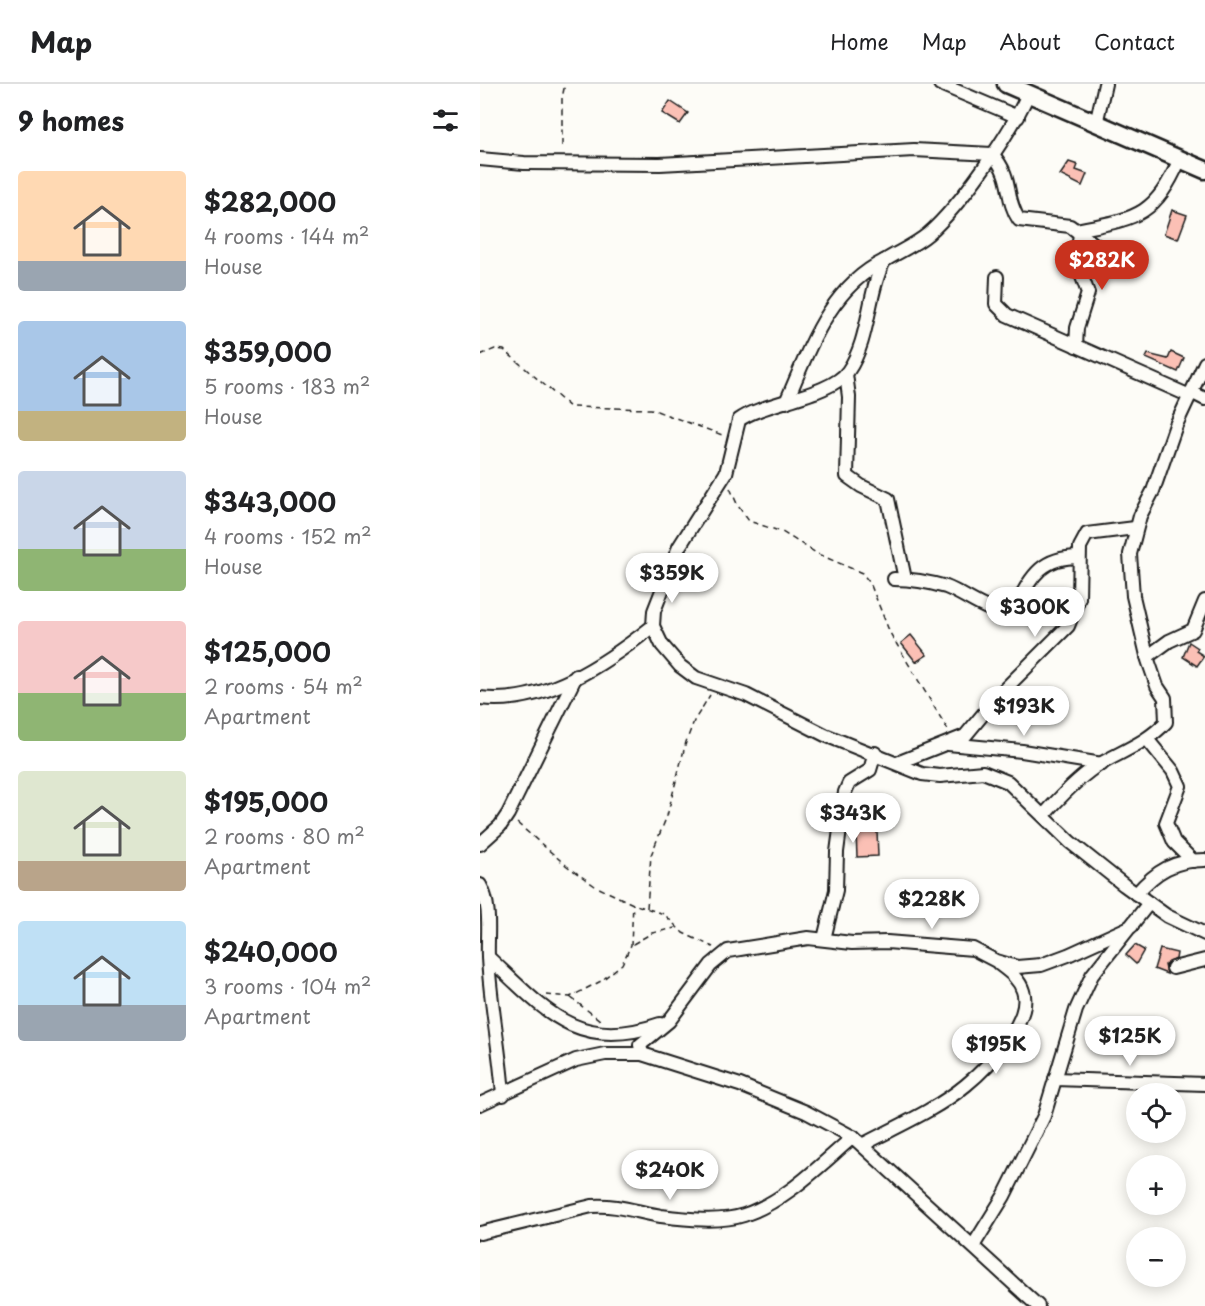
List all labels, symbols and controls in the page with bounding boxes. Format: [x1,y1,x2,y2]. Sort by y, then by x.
text: Map [30,20,92,63]
text: Home [830,25,889,57]
text: Map [922,25,967,57]
text: About [1000,25,1061,57]
text: Contact [1094,25,1175,57]
text: 9 homes [18,101,124,140]
icon: filters [429,104,462,137]
text: $282,000 [204,182,336,221]
icon: home [66,195,138,267]
text: 4 rooms · 144 m² [204,221,369,251]
pin: $282K [1060,240,1144,291]
text: $282K [1069,244,1135,274]
text: House [204,251,263,281]
text: $359,000 [204,332,332,371]
icon: home [66,345,138,417]
text: 5 rooms · 183 m² [204,371,370,401]
text: House [204,401,263,431]
text: $343,000 [204,482,336,521]
icon: home [66,495,138,567]
text: 4 rooms · 152 m² [204,521,372,551]
text: House [204,551,263,581]
pin: $359K [630,553,714,604]
text: $359K [640,557,705,587]
pin: $300K [993,587,1077,638]
text: $300K [1000,591,1070,621]
text: $125,000 [204,632,331,671]
icon: home [66,645,138,717]
text: 2 rooms · 54 m² [204,671,363,701]
pin: $193K [982,686,1066,737]
text: $193K [993,690,1055,720]
text: Apartment [204,701,311,731]
text: $195,000 [204,782,328,821]
pin: $343K [811,793,895,844]
icon: home [66,795,138,867]
text: $343K [820,797,886,827]
text: 2 rooms · 80 m² [204,821,365,851]
text: Apartment [204,851,311,881]
pin: $228K [890,879,974,930]
text: $228K [898,883,966,913]
text: $240,000 [204,932,338,971]
icon: home [66,945,138,1017]
text: 3 rooms · 104 m² [204,971,371,1001]
text: Apartment [204,1001,311,1031]
pin: $125K [1088,1016,1172,1067]
text: $125K [1099,1020,1161,1050]
pin: $195K [954,1024,1038,1075]
text: $195K [966,1028,1026,1058]
map controls [1126,1083,1186,1287]
button: locate [1126,1083,1186,1143]
pin: $240K [628,1150,712,1201]
text: $240K [635,1154,705,1184]
button: + [1126,1155,1186,1215]
button: − [1126,1227,1186,1287]

